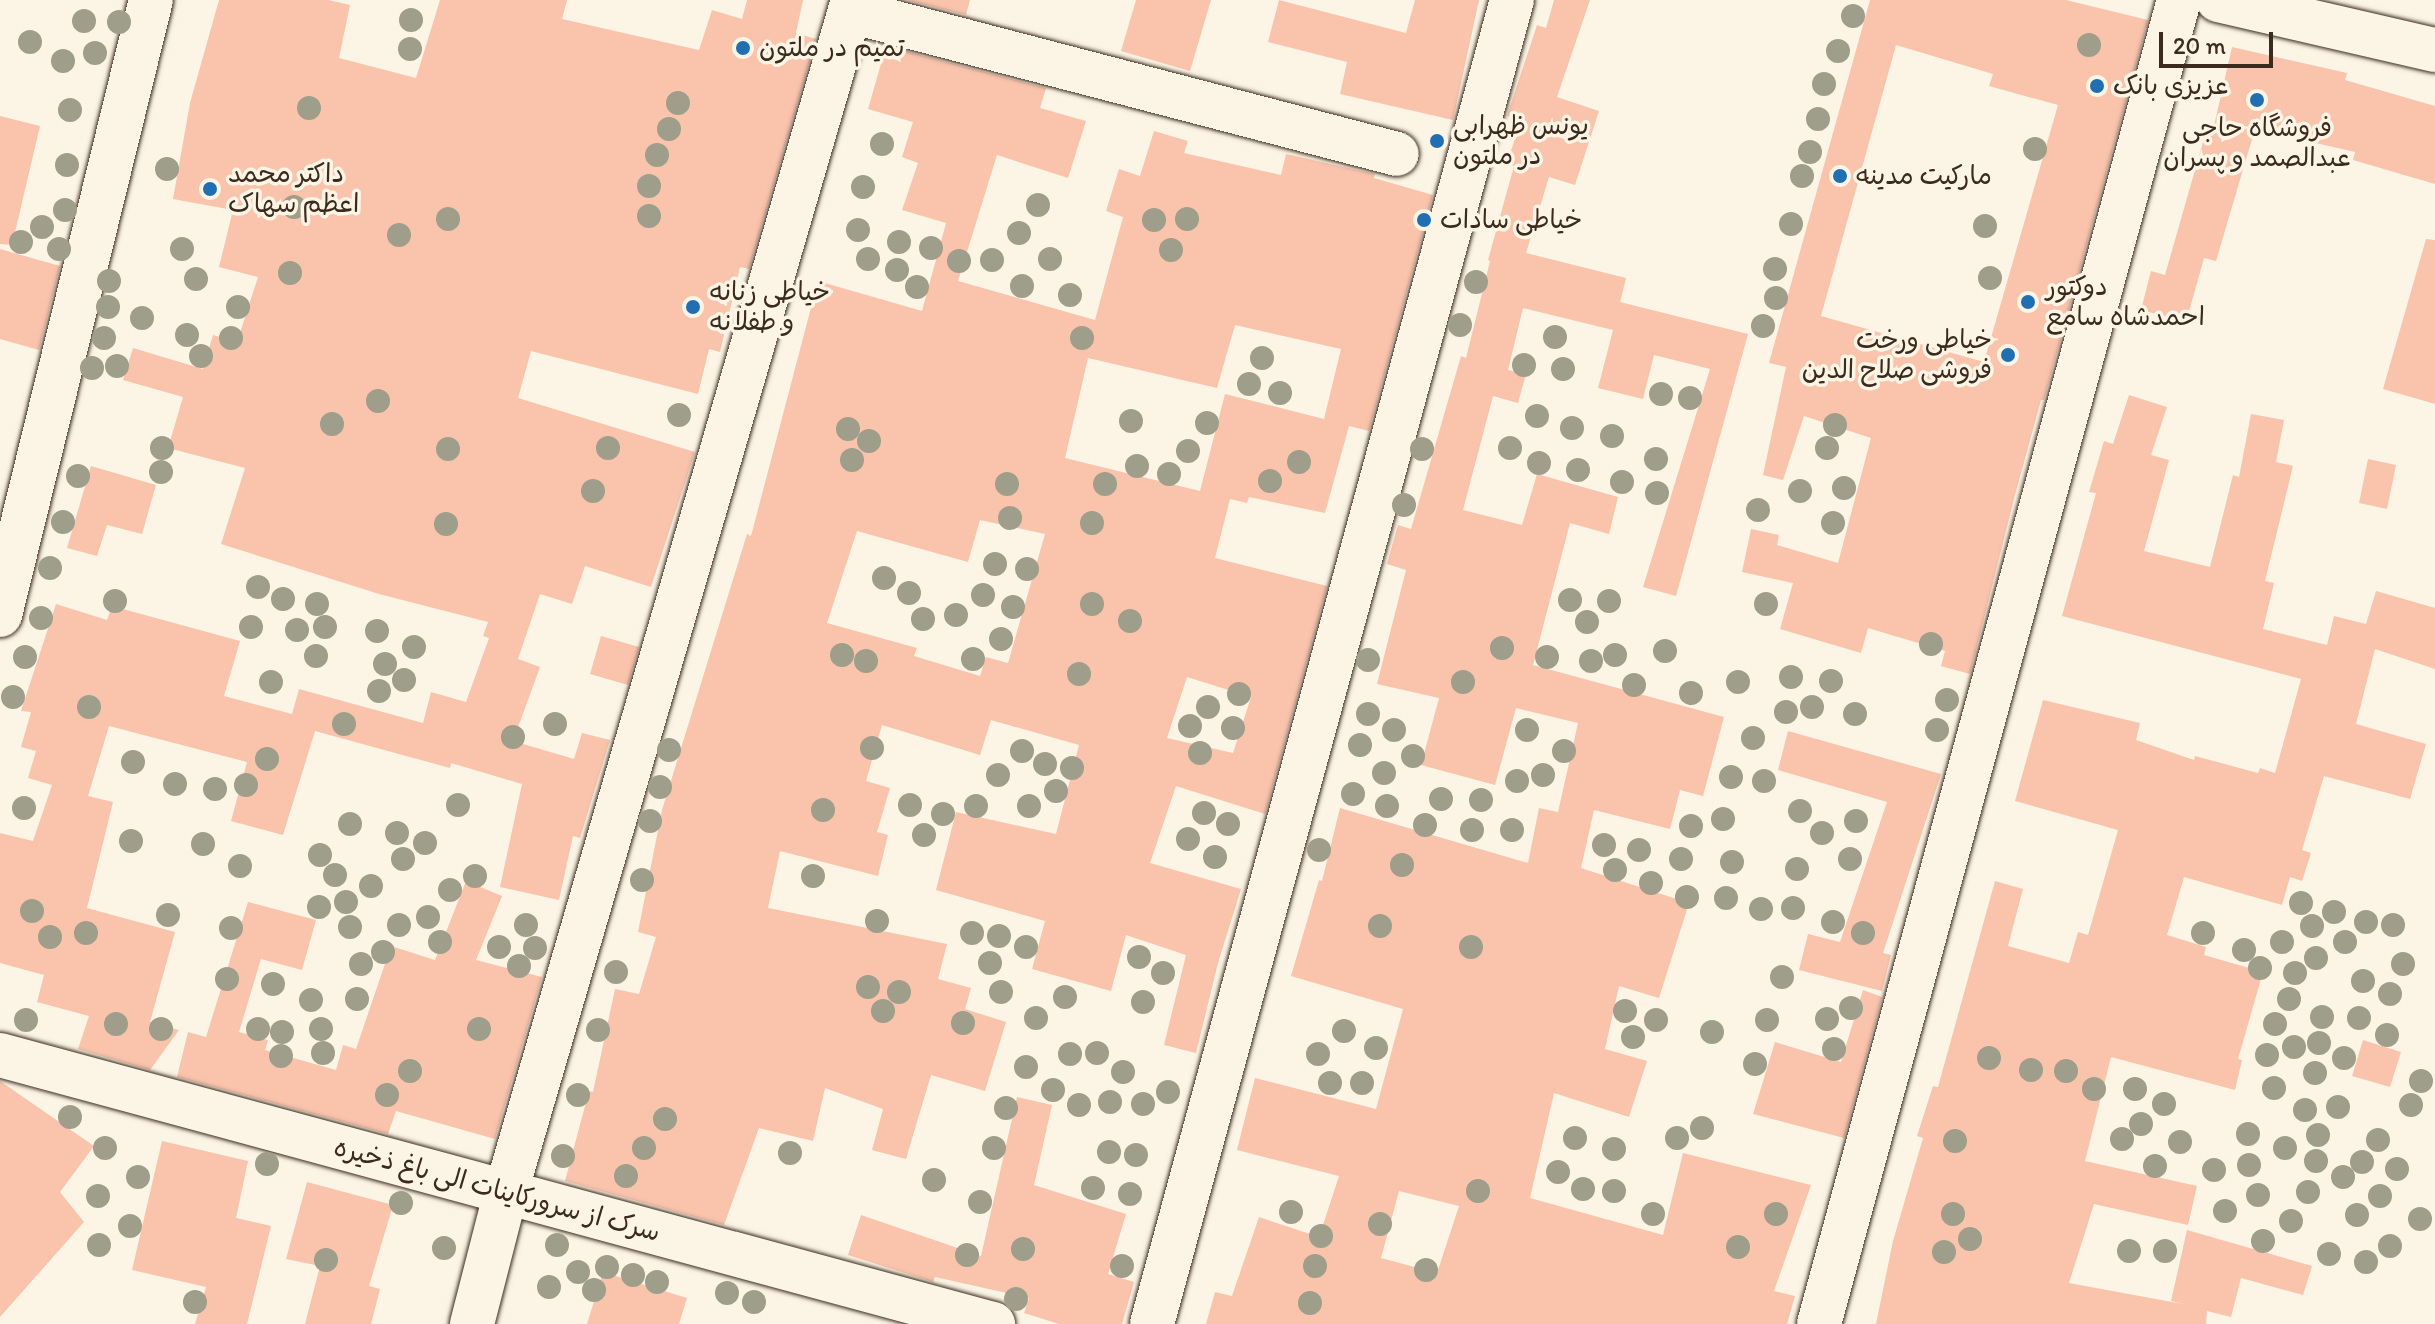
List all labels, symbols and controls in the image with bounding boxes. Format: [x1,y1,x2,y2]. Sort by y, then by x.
scale bar [2163,16,2277,66]
text: 20 m [2173,31,2226,60]
place label: تمیم در ملتون [759,32,905,64]
marker: تمیم در ملتون [734,39,752,57]
place label: عزیزی بانک [2113,70,2228,102]
marker: عزیزی بانک [2088,77,2106,95]
marker: فروشگاه حاجی عبدالصمد و پسران [2248,91,2266,109]
place label: یونس ظهرابی در ملتون [1453,110,1589,172]
place label: فروشگاه حاجی عبدالصمد و پسران [2163,112,2351,174]
marker: یونس ظهرابی در ملتون [1428,132,1446,150]
place label: داکتر محمد اعظم سهاک [228,158,359,220]
place label: مارکیت مدینه [1856,160,1992,192]
marker: مارکیت مدینه [1831,167,1849,185]
marker: داکتر محمد اعظم سهاک [199,178,221,200]
place label: خیاطی سادات [1440,204,1582,236]
marker: خیاطی سادات [1415,211,1433,229]
place label: دوکتور احمدشاه سامع [2046,271,2205,332]
place label: خیاطی زنانه و طفلانه [709,276,830,338]
marker: دوکتور احمدشاه سامع [2017,291,2039,313]
marker: خیاطی زنانه و طفلانه [684,298,702,316]
place label: خیاطی ورخت فروشی صلاح الدین [1802,324,1992,386]
marker: خیاطی ورخت فروشی صلاح الدین [1999,346,2017,364]
street label: سرک از سرورکاینات الی باغ ذخیره [330,1131,664,1249]

